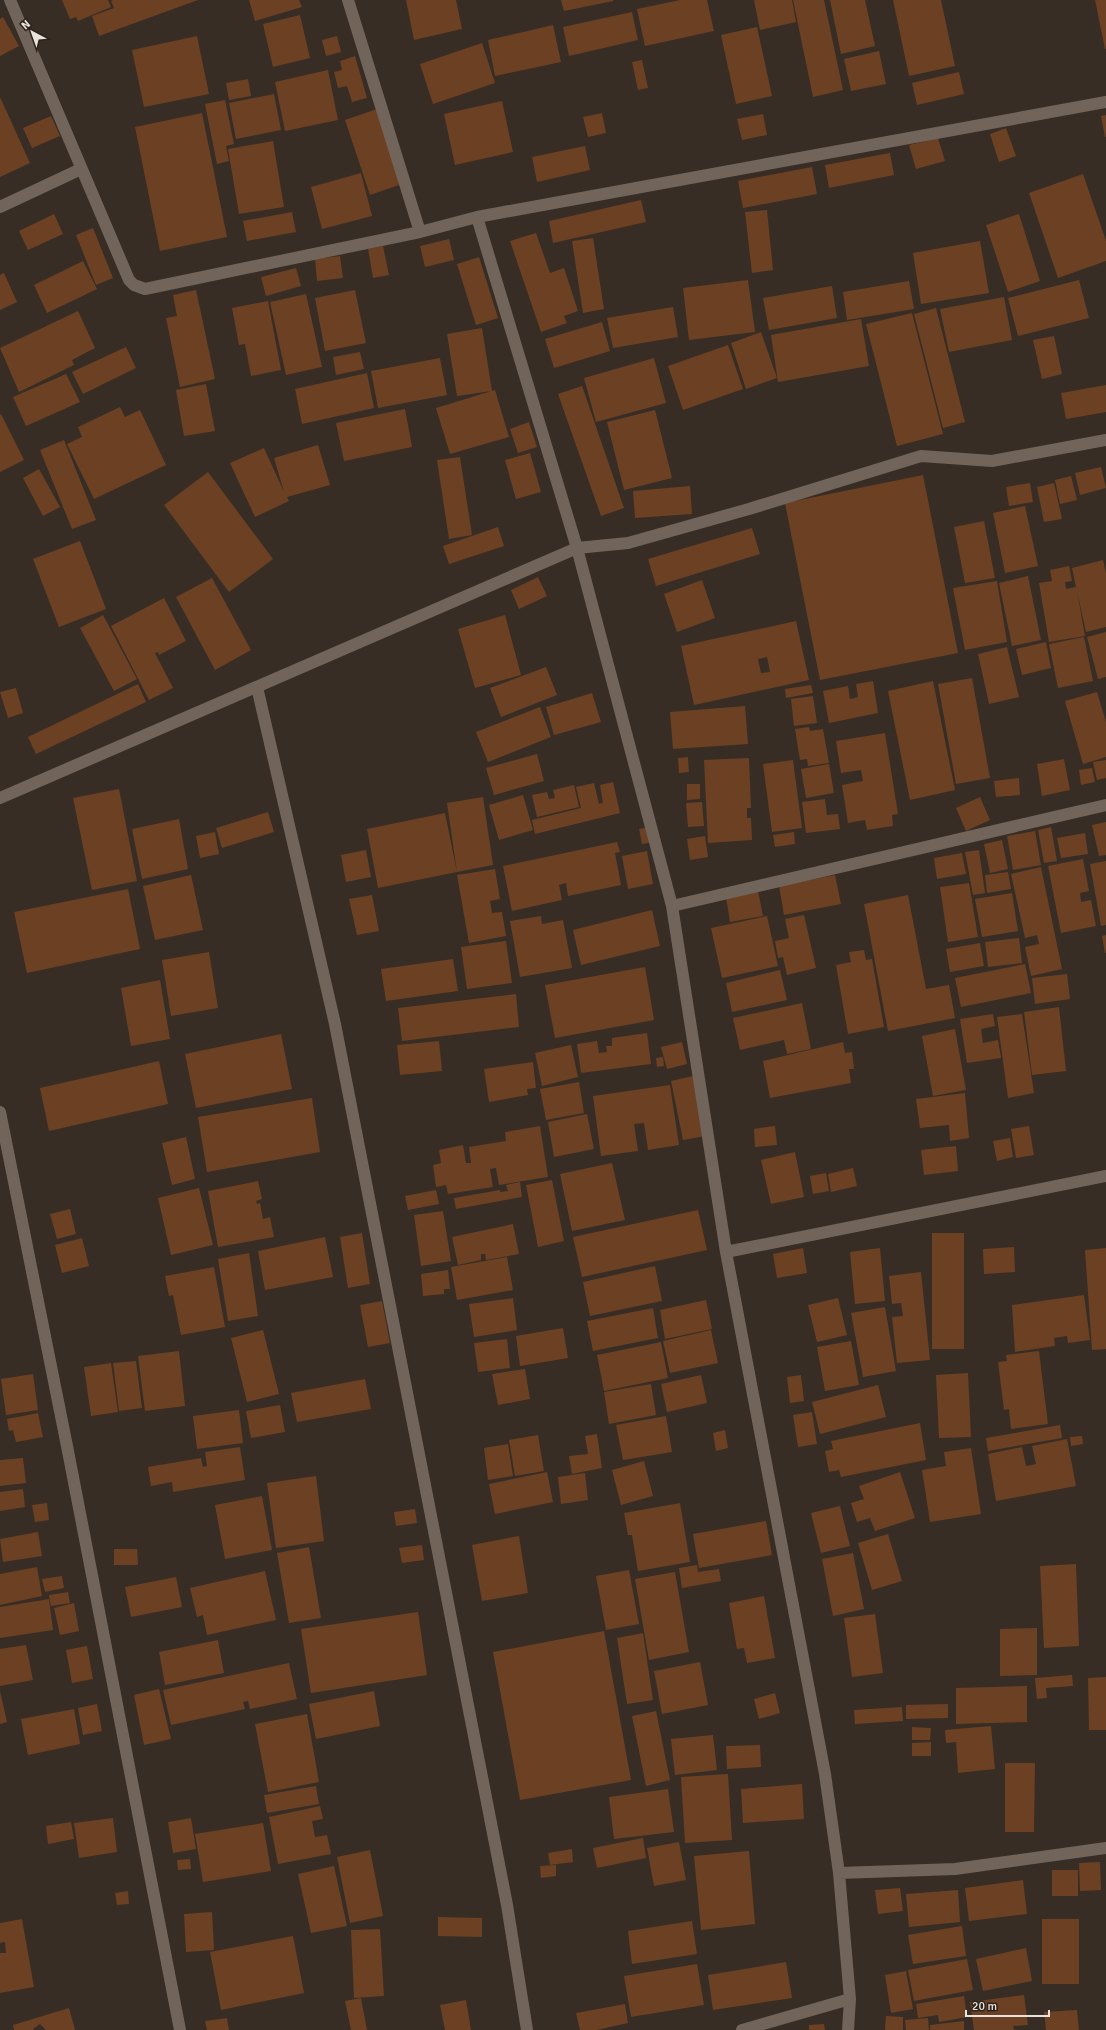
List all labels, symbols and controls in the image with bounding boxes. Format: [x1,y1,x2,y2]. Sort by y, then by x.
north arrow [12,12,52,52]
text: N [19,17,33,32]
scale bar [966,1992,1049,2018]
text: 20 m [972,1999,997,2014]

